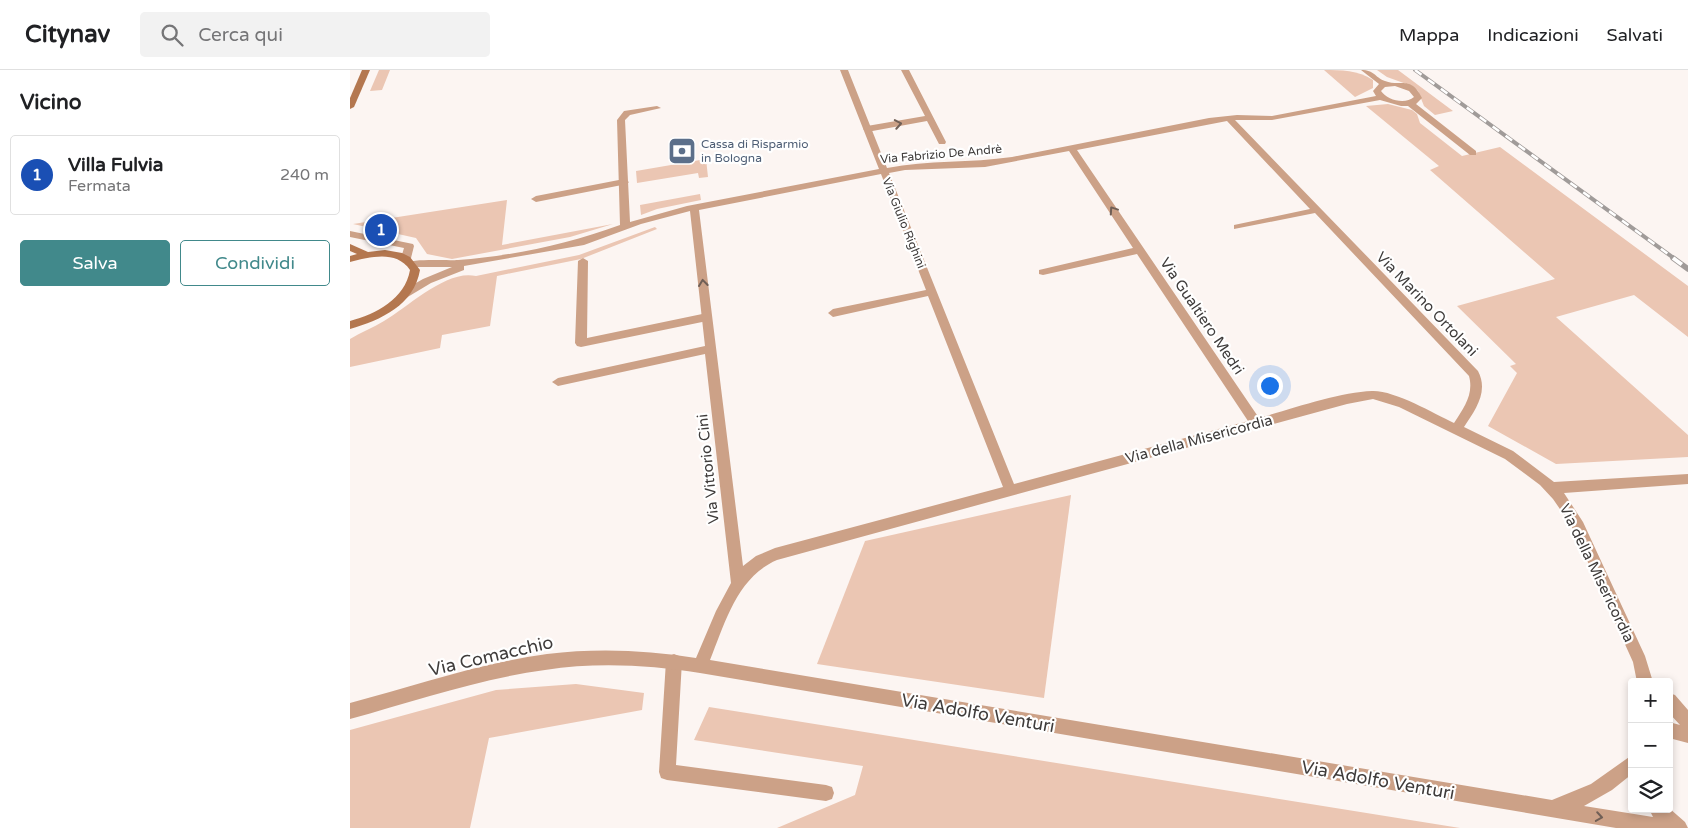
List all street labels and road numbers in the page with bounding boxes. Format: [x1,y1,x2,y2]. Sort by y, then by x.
street label: Via Fabrizio De Andrè [879,142,1003,166]
street label: Via Giulio Righini [879,176,929,270]
street label: Via Marino Ortolani [1372,248,1482,360]
street label: Via Gualtiero Medri [1156,254,1248,378]
street label: Via della Misericordia [1123,411,1275,467]
street label: Via Vittorio Cini [693,413,723,525]
street label: Via della Misericordia [1556,501,1638,645]
street label: Via Comacchio [427,631,555,681]
street label: Via Adolfo Venturi [900,689,1056,737]
street label: Via Adolfo Venturi [1300,756,1456,804]

